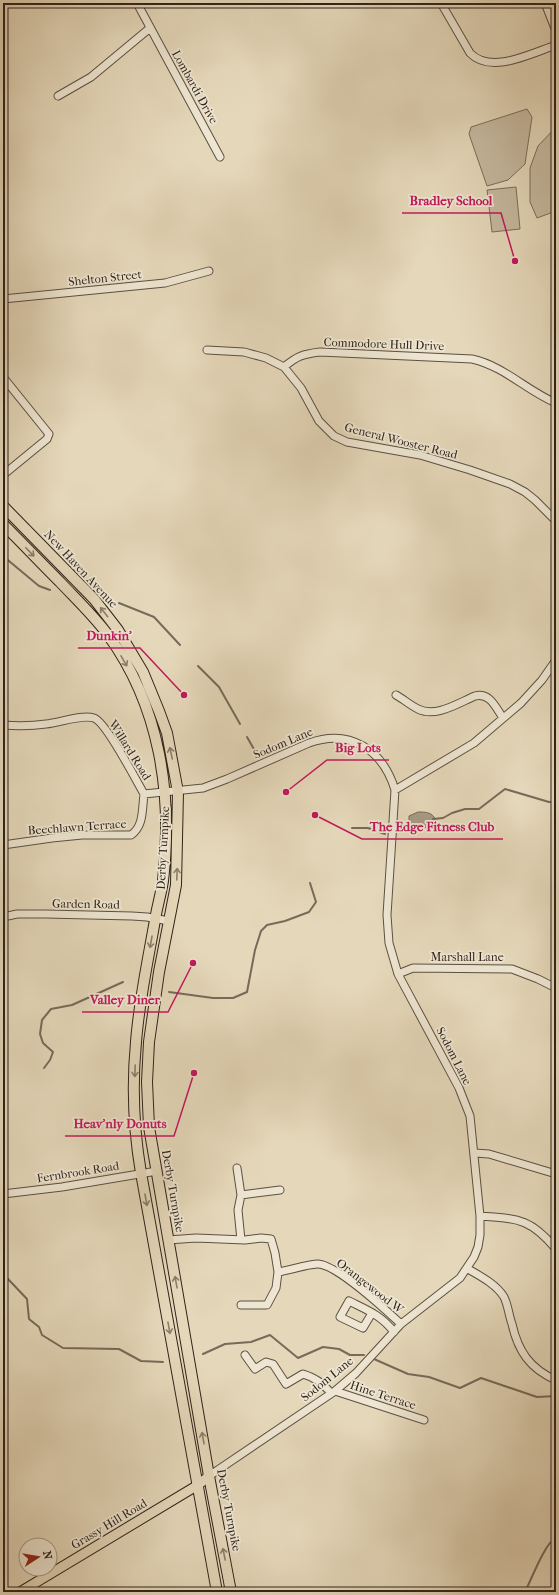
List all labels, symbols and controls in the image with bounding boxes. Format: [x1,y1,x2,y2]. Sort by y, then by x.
street label: Lombardi Drive [169,48,221,126]
callout: Bradley School [402,188,501,213]
text: Bradley School [410,193,493,209]
street label: Shelton Street [68,267,143,289]
street label: Commodore Hull Drive [323,335,445,353]
street label: General Wooster Road [343,420,459,462]
street label: New Haven Avenue [41,527,121,611]
one-way arrow [25,547,35,557]
one-way arrow [100,606,109,617]
callout: Dunkin' [78,623,140,648]
text: Dunkin' [86,628,132,643]
one-way arrow [120,655,128,667]
street label: Willard Road [105,717,154,783]
street label: Sodom Lane [251,724,315,762]
callout: Big Lots [327,735,389,760]
text: Big Lots [335,740,381,756]
one-way arrow [167,747,175,760]
street label: Derby Turnpike [154,806,172,890]
callout: The Edge Fitness Club [362,814,503,839]
street label: Beechlawn Terrace [27,817,127,837]
text: The Edge Fitness Club [369,819,495,835]
one-way arrow [173,868,181,881]
street label: Garden Road [52,896,120,912]
one-way arrow [147,935,155,948]
street label: Marshall Lane [430,950,504,964]
callout: Valley Diner [82,987,168,1012]
text: Valley Diner [89,992,160,1008]
street label: Sodom Lane [433,1025,475,1087]
one-way arrow [131,1064,139,1077]
callout: Heav'nly Donuts [65,1111,174,1136]
text: Heav'nly Donuts [73,1116,167,1132]
street label: Derby Turnpike [159,1149,187,1233]
street label: Fernbrook Road [36,1159,121,1185]
one-way arrow [142,1193,150,1206]
street label: Orangewood W [334,1256,407,1317]
one-way arrow [171,1276,179,1289]
one-way arrow [165,1321,173,1334]
street label: Sodom Lane [298,1354,356,1404]
street label: Hine Terrace [348,1378,418,1412]
one-way arrow [199,1432,207,1445]
street label: Derby Turnpike [214,1468,244,1552]
street label: Grassy Hill Road [69,1496,150,1552]
north arrow [18,1537,58,1577]
one-way arrow [220,1548,228,1561]
text: N [40,1550,55,1561]

